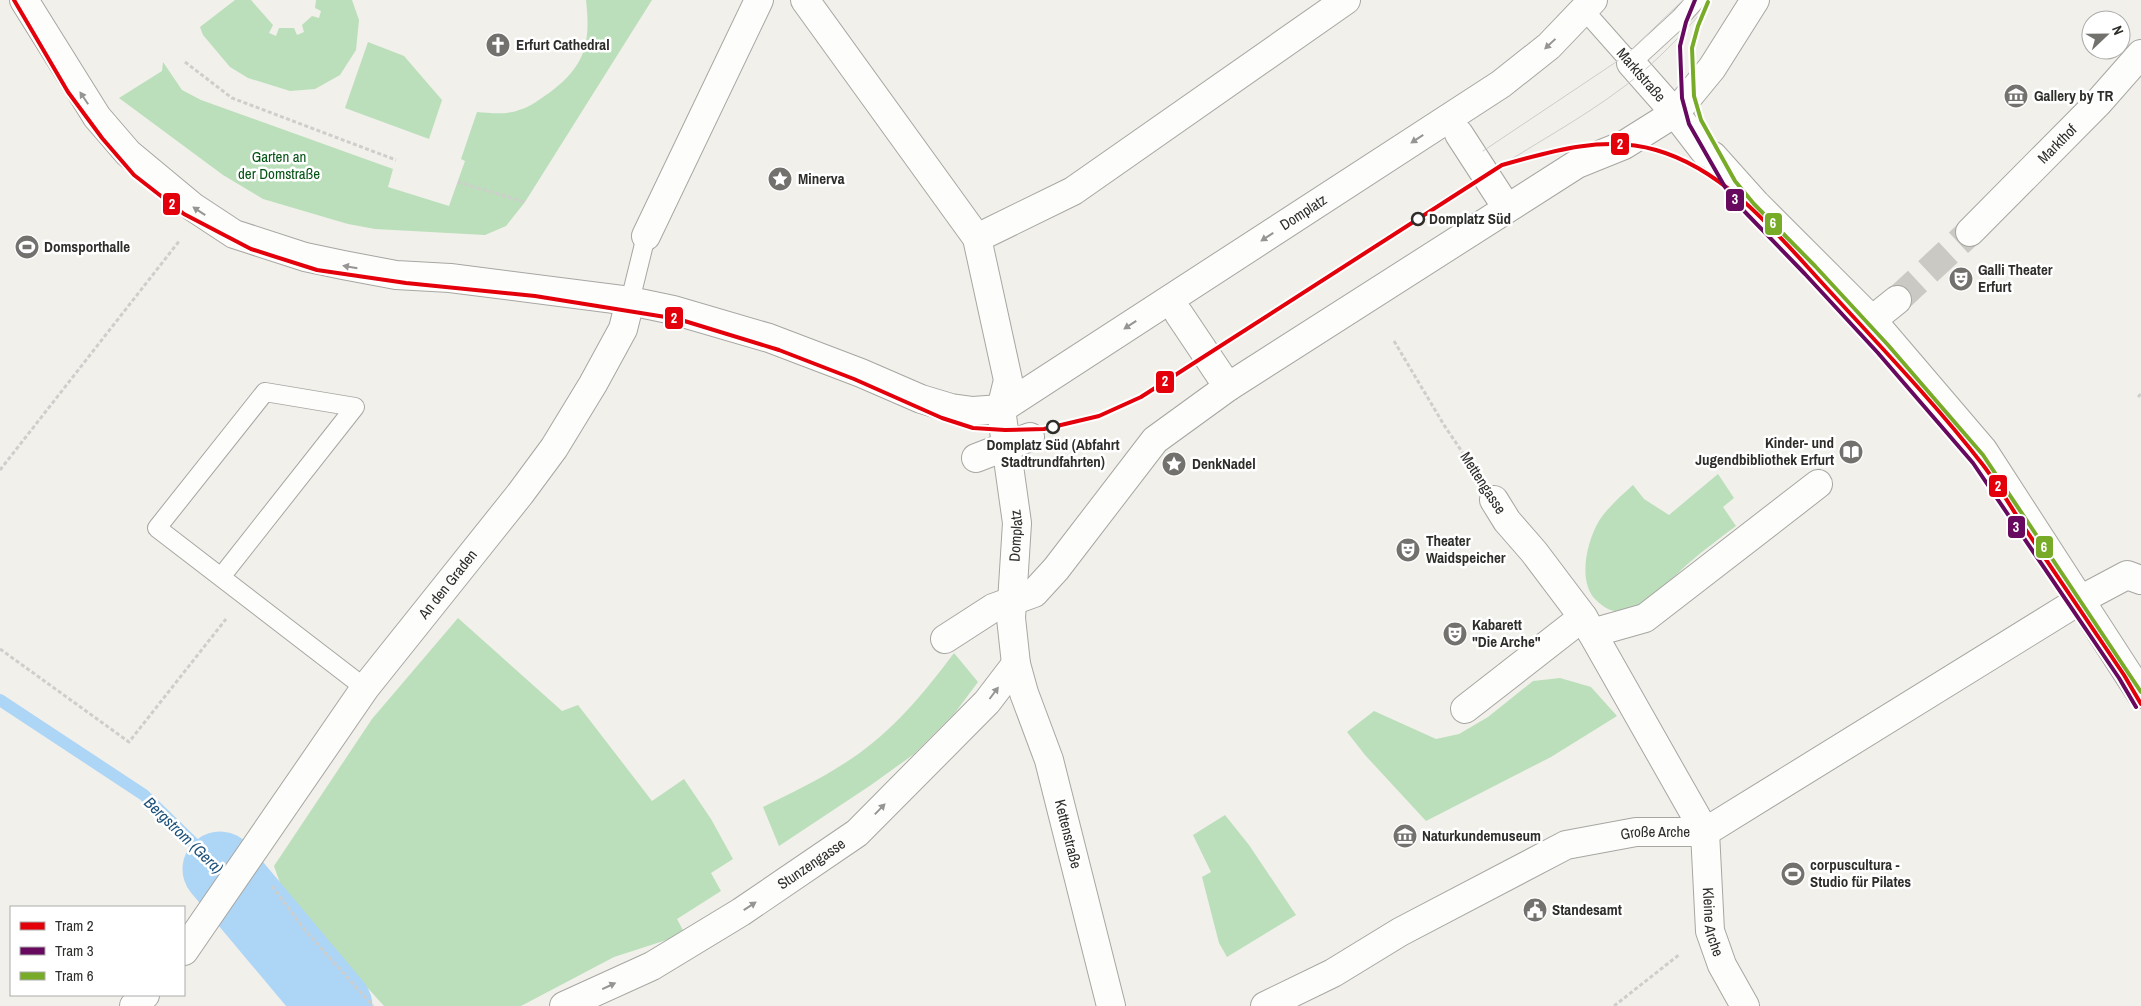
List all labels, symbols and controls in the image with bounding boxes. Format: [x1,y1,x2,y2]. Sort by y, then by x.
north arrow [2081,10,2131,60]
text: N [2108,23,2128,37]
church icon: Erfurt Cathedral [485,32,511,58]
place label: Erfurt Cathedral [516,34,610,55]
one-way arrow [1543,39,1556,50]
street label: Marktstraße [1612,43,1671,106]
museum icon: Gallery by TR [2003,83,2029,109]
place label: Gallery by TR [2034,85,2113,106]
one-way arrow [79,91,88,105]
street label: Markthof [2033,119,2082,168]
line badge: 2 [1610,132,1630,156]
one-way arrow [1411,134,1424,143]
text: 2 [1617,135,1623,153]
park label: Garten an der Domstraße [238,146,320,184]
place icon: Minerva [767,166,793,192]
place label: Minerva [798,168,845,189]
line badge: 3 [1725,188,1745,212]
street label: Domplatz [1276,189,1331,235]
text: 3 [1732,190,1738,208]
line badge: 2 [162,192,181,216]
text: 2 [169,195,175,213]
one-way arrow [192,206,206,215]
place label: Domplatz Süd [1429,208,1511,229]
marker: Domplatz Süd [1411,212,1425,226]
line badge: 6 [1764,212,1783,236]
text: 6 [1770,214,1776,232]
one-way arrow [1260,232,1273,241]
sports icon: Domsporthalle [14,234,40,260]
place label: Domsporthalle [44,236,130,257]
place label: Galli Theater Erfurt [1978,259,2053,297]
one-way arrow [341,262,357,270]
theatre icon: Galli Theater Erfurt [1948,266,1974,292]
line badge: 2 [664,306,684,330]
text: 2 [671,309,677,327]
one-way arrow [1124,320,1137,330]
line badge: 2 [1155,370,1175,394]
text: 2 [1162,372,1168,390]
marker: Domplatz Süd (Abfahrt Stadtrundfahrten) [1046,420,1060,434]
place label: Kinder- und Jugendbibliothek Erfurt [1695,432,1834,470]
place label: Domplatz Süd (Abfahrt Stadtrundfahrten) [986,434,1120,472]
library icon: Kinder- und Jugendbibliothek Erfurt [1838,439,1864,465]
street label: Mettengasse [1455,447,1511,518]
place icon: DenkNadel [1161,451,1187,477]
place label: DenkNadel [1192,453,1256,474]
line badge: 2 [1988,474,2008,498]
text: 2 [1995,477,2001,495]
street label: Domplatz [1004,508,1027,562]
line badge: 3 [2007,515,2026,539]
text: 3 [2013,518,2019,536]
place label: Theater Waidspeicher [1426,530,1506,568]
line badge: 6 [2035,535,2054,559]
theatre icon: Theater Waidspeicher [1395,537,1421,563]
text: 6 [2041,538,2047,556]
street label: An den Graden [413,545,482,624]
place label: Kabarett "Die Arche" [1472,614,1541,652]
theatre icon: Kabarett "Die Arche" [1442,621,1468,647]
one-way arrow [989,687,999,700]
water label: Bergstrom (Gera) [140,792,228,878]
street label: Kettenstraße [1050,797,1087,871]
one-way arrow [874,804,886,816]
street label: Große Arche [1619,821,1690,845]
museum icon: Naturkundemuseum [1392,823,1418,849]
place label: Naturkundemuseum [1422,825,1541,846]
street label: Stunzengasse [773,833,849,894]
place label: corpuscultura - Studio für Pilates [1810,854,1911,892]
sports icon: corpuscultura - Studio für Pilates [1780,861,1806,887]
street label: Kleine Arche [1698,887,1729,959]
public building icon: Standesamt [1522,897,1548,923]
place label: Standesamt [1552,899,1622,920]
one-way arrow [743,901,756,910]
legend [10,906,185,996]
text: Tram 2 [55,915,94,936]
text: Tram 3 [55,940,94,961]
text: Tram 6 [55,965,94,986]
one-way arrow [602,981,616,989]

